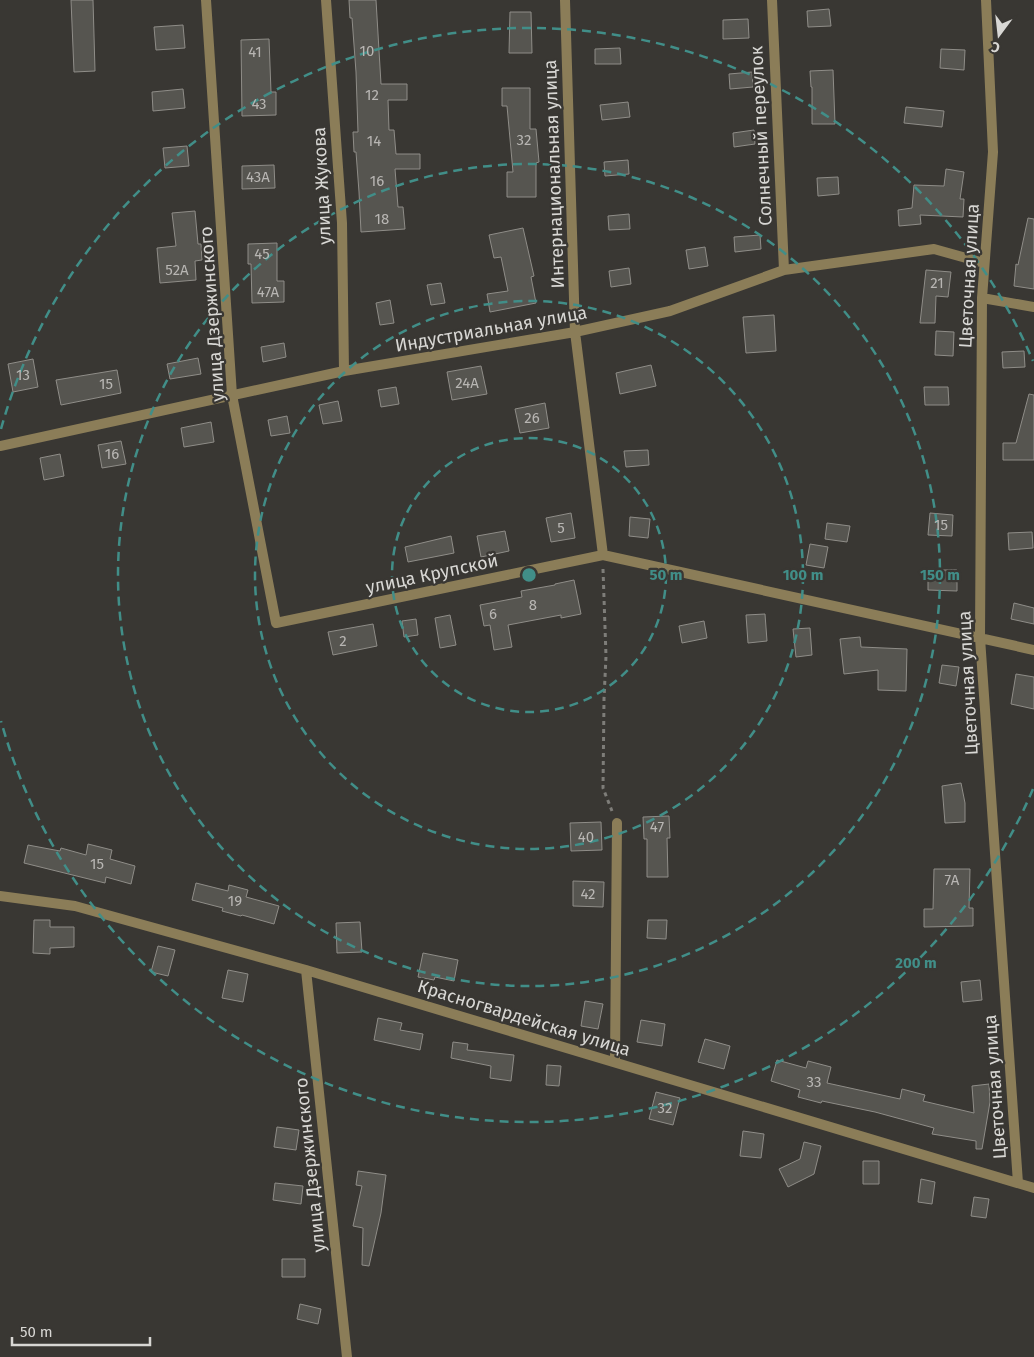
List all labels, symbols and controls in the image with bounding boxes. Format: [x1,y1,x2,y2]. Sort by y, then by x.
north arrow [974,10,1024,60]
text: С [990,38,1002,56]
house number: 10 [360,42,374,60]
house number: 41 [248,43,262,61]
street label: Солнечный переулок [745,45,777,226]
street label: Интернациональная улица [539,59,569,289]
house number: 12 [365,86,379,104]
house number: 43 [251,95,267,113]
street label: улица Жукова [308,127,336,245]
house number: 32 [517,131,531,149]
house number: 14 [367,132,381,150]
house number: 43А [246,168,270,186]
house number: 16 [370,172,384,190]
street label: Цветочная улица [954,203,984,349]
house number: 18 [375,210,389,228]
street label: улица Дзержинского [195,226,229,402]
house number: 45 [254,245,270,263]
house number: 52А [165,261,189,279]
house number: 21 [930,274,944,292]
house number: 47А [257,283,280,301]
street label: Индустриальная улица [393,301,589,357]
house number: 13 [16,366,30,384]
house number: 24А [455,374,479,392]
house number: 15 [99,375,113,393]
house number: 26 [524,409,540,427]
house number: 16 [105,445,119,463]
house number: 15 [934,516,948,534]
house number: 5 [557,519,565,537]
street label: улица Крупской [364,549,500,599]
centre of rings [520,566,538,584]
text: 50 m [649,566,683,584]
text: 100 m [783,566,823,584]
text: 150 m [920,566,960,584]
house number: 8 [529,596,537,614]
house number: 6 [489,605,497,623]
street label: Цветочная улица [953,610,983,756]
house number: 2 [339,632,347,650]
house number: 47 [650,818,664,836]
house number: 40 [578,828,594,846]
house number: 15 [90,855,104,873]
house number: 7А [945,871,960,889]
house number: 42 [580,885,596,903]
house number: 19 [228,892,242,910]
text: 200 m [895,954,937,972]
street label: Красногвардейская улица [415,975,633,1061]
street label: Цветочная улица [979,1014,1011,1160]
house number: 33 [807,1073,821,1091]
street label: улица Дзержинского [290,1076,330,1254]
house number: 32 [658,1099,672,1117]
scale bar [12,1314,150,1346]
text: 50 m [20,1323,53,1341]

